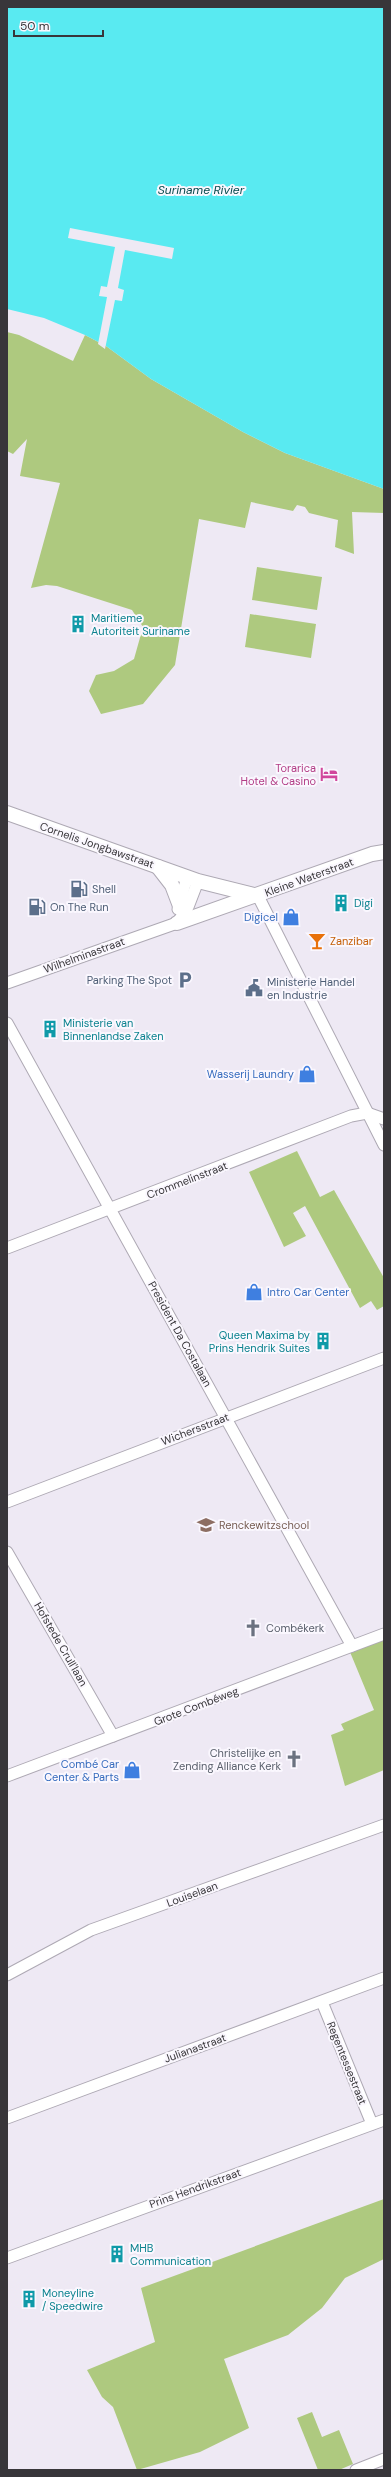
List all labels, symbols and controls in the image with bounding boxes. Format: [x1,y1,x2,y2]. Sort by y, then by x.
scale bar [14,12,103,38]
text: 50 m [20,18,49,34]
water label: Suriname Rivier [158,182,245,198]
place label: Maritieme Autoriteit Suriname [91,611,190,638]
building icon: Maritieme Autoriteit Suriname [68,614,88,634]
place label: Torarica Hotel & Casino [241,761,316,788]
hotel icon: Torarica Hotel & Casino [319,764,339,784]
street label: Cornelis Jongbawstraat [38,819,156,871]
street label: Kleine Waterstraat [263,854,355,900]
fuel station icon: Shell [69,879,89,899]
place label: Shell [92,882,116,896]
building icon: Digi [331,893,351,913]
place label: Digi [354,896,373,910]
fuel station icon: On The Run [27,897,47,917]
place label: On The Run [50,900,109,914]
shop icon: Digicel [281,907,301,927]
place label: Digicel [244,910,278,924]
bar icon: Zanzibar [307,931,327,951]
street label: Wilhelminastraat [42,934,126,976]
place label: Zanzibar [330,934,373,948]
parking icon: Parking The Spot [175,970,195,990]
place label: Parking The Spot [87,973,172,987]
place label: Ministerie Handel en Industrie [267,975,355,1002]
public building icon: Ministerie Handel en Industrie [244,978,264,998]
place label: Ministerie van Binnenlandse Zaken [63,1016,163,1043]
building icon: Ministerie van Binnenlandse Zaken [40,1019,60,1039]
shop icon: Wasserij Laundry [297,1064,317,1084]
place label: Wasserij Laundry [207,1067,294,1081]
street label: Crommelinstraat [145,1158,229,1202]
street label: President Da Costalaan [145,1279,215,1389]
shop icon: Intro Car Center [244,1282,264,1302]
place label: Intro Car Center [267,1285,349,1299]
place label: Queen Maxima by Prins Hendrik Suites [209,1328,310,1355]
building icon: Queen Maxima by Prins Hendrik Suites [313,1331,333,1351]
street label: Wichersstraat [159,1410,231,1448]
school or university icon: Renckewitzschool [196,1515,216,1535]
place label: Renckewitzschool [219,1518,309,1532]
street label: Hofstede Crull'laan [31,1599,91,1689]
church icon: Combékerk [243,1618,263,1638]
place label: Combékerk [266,1621,325,1635]
street label: Grote Combéweg [152,1683,240,1729]
place label: Christelijke en Zending Alliance Kerk [173,1746,281,1773]
church icon: Christelijke en Zending Alliance Kerk [284,1749,304,1769]
place label: Combé Car Center & Parts [44,1757,119,1784]
shop icon: Combé Car Center & Parts [122,1760,142,1780]
street label: Louiselaan [164,1878,220,1910]
street label: Regentessestraat [324,2019,370,2107]
street label: Julianastraat [162,2030,228,2066]
street label: Prins Hendrikstraat [147,2165,243,2211]
place label: MHB Communication [130,2241,211,2268]
building icon: MHB Communication [107,2244,127,2264]
place label: Moneyline / Speedwire [42,2286,103,2313]
building icon: Moneyline / Speedwire [19,2289,39,2309]

